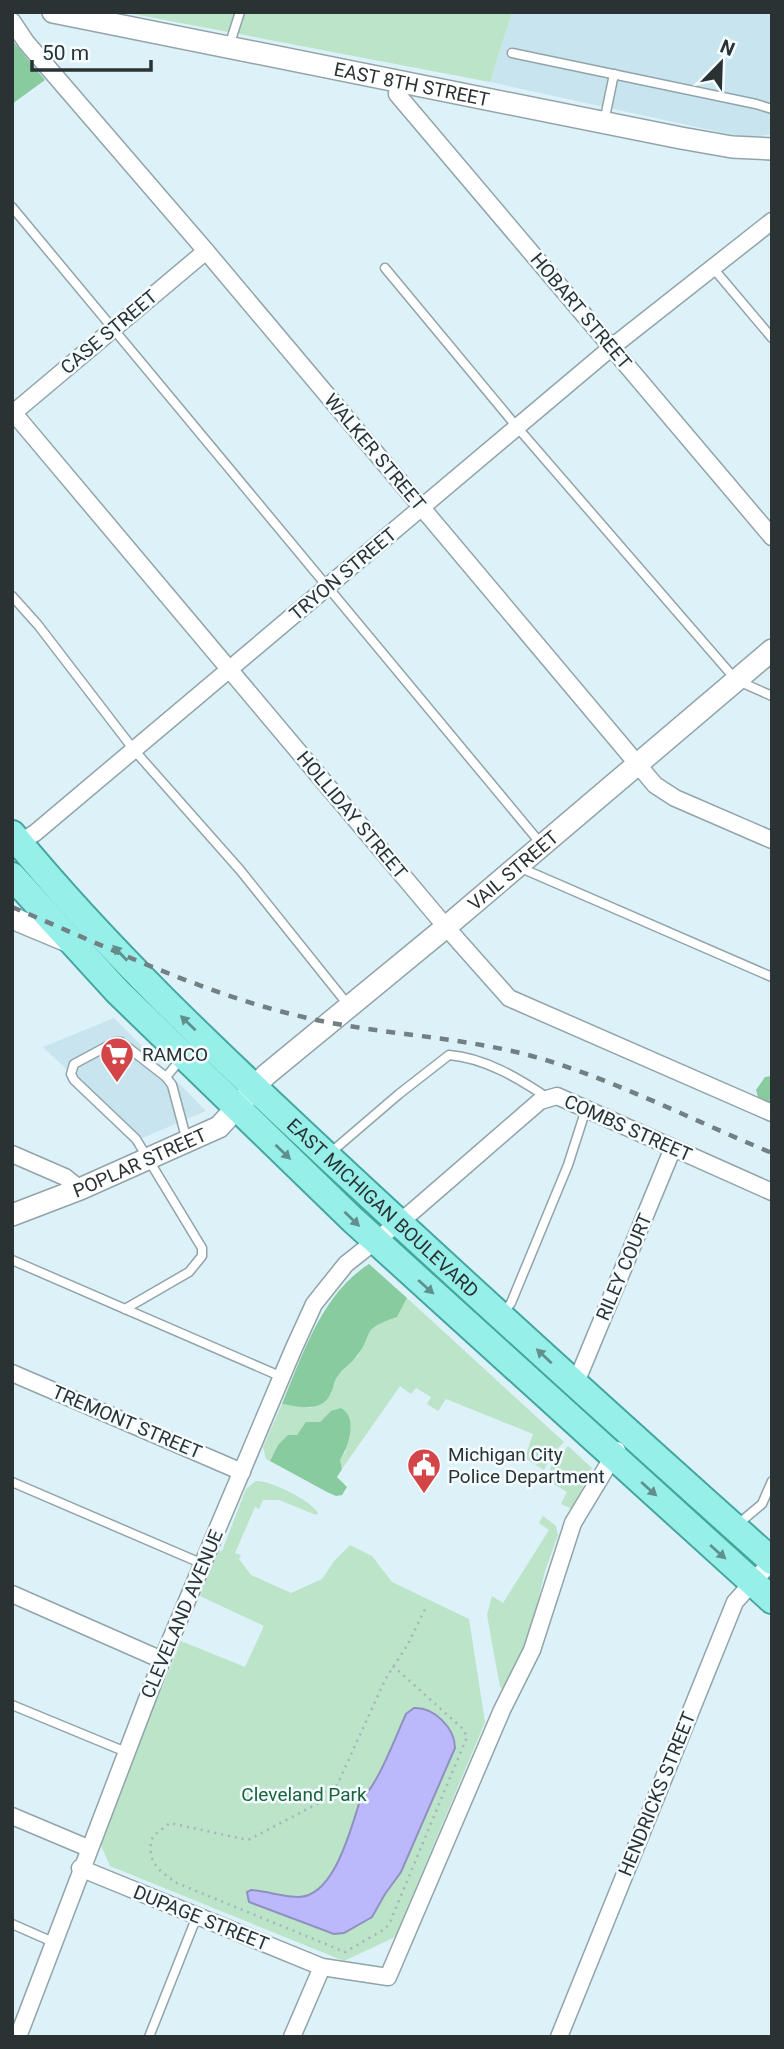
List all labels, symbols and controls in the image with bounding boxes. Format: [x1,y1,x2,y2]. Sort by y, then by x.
scale bar [32,28,150,72]
north arrow [686,28,756,98]
text: N [717,35,738,61]
text: 50 m [42,41,89,65]
street label: EAST 8TH STREET [332,57,492,111]
street label: HOBART STREET [526,248,636,374]
street label: CASE STREET [56,285,162,379]
street label: WALKER STREET [319,389,431,515]
street label: TRYON STREET [285,523,401,625]
street label: HOLLIDAY STREET [292,746,412,884]
street label: VAIL STREET [463,825,563,915]
one-way arrow [112,945,128,962]
one-way arrow [180,1015,197,1031]
supermarket icon: RAMCO [98,1035,136,1084]
place label: RAMCO [142,1043,208,1066]
street label: COMBS STREET [561,1090,695,1166]
street label: EAST MICHIGAN BOULEVARD [282,1113,484,1302]
street label: POPLAR STREET [70,1123,210,1202]
one-way arrow [274,1144,291,1161]
one-way arrow [343,1210,360,1227]
street label: RILEY COURT [591,1210,657,1324]
one-way arrow [417,1279,435,1295]
one-way arrow [536,1349,553,1365]
street label: TREMONT STREET [49,1380,205,1464]
place label: Michigan City Police Department [448,1443,605,1488]
public building icon: Michigan City Police Department [405,1446,443,1495]
one-way arrow [640,1481,658,1497]
street label: CLEVELAND AVENUE [136,1526,228,1702]
one-way arrow [709,1543,726,1559]
street label: HENDRICKS STREET [614,1709,700,1879]
park label: Cleveland Park [241,1783,367,1806]
street label: DUPAGE STREET [130,1880,272,1956]

